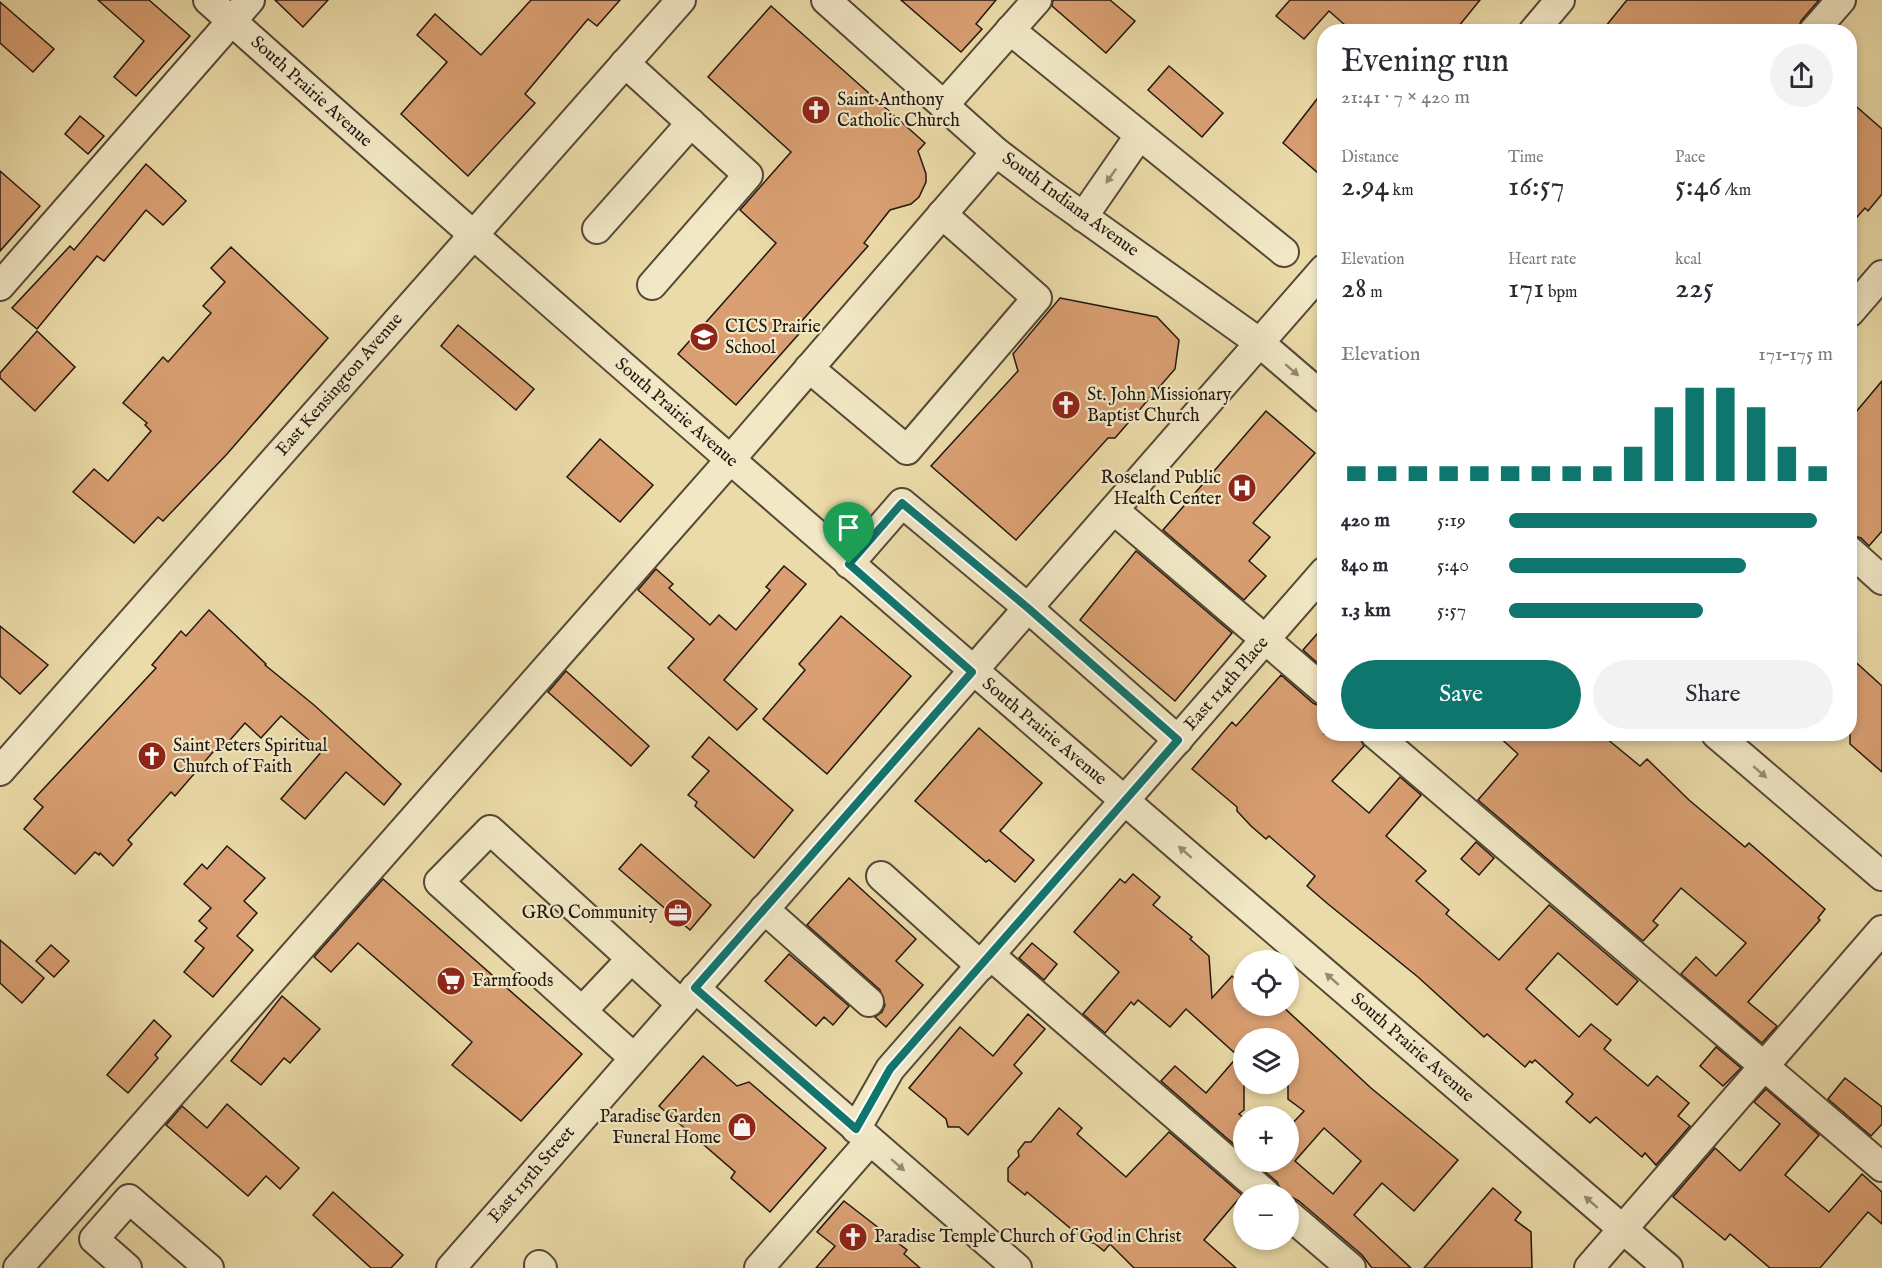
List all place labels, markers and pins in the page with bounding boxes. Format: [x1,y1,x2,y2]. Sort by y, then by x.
place label: Saint Anthony Catholic Church [837,89,960,133]
church icon: Saint Anthony Catholic Church [800,94,832,126]
place label: CICS Prairie School [725,316,821,360]
school or university icon: CICS Prairie School [688,321,720,353]
place label: St. John Missionary Baptist Church [1087,384,1232,428]
church icon: St. John Missionary Baptist Church [1050,389,1082,421]
place label: Roseland Public Health Center [1101,467,1221,511]
hospital icon: Roseland Public Health Center [1226,472,1258,504]
pin [823,502,874,564]
place label: Saint Peters Spiritual Church of Faith [173,735,328,779]
church icon: Saint Peters Spiritual Church of Faith [136,740,168,772]
office icon: GRO Community [662,897,694,929]
place label: GRO Community [522,902,657,925]
supermarket icon: Farmfoods [435,965,467,997]
place label: Farmfoods [472,970,553,993]
place label: Paradise Garden Funeral Home [599,1106,721,1150]
shop icon: Paradise Garden Funeral Home [726,1111,758,1143]
church icon: Paradise Temple Church of God in Christ [837,1221,869,1253]
place label: Paradise Temple Church of God in Christ [874,1226,1182,1249]

